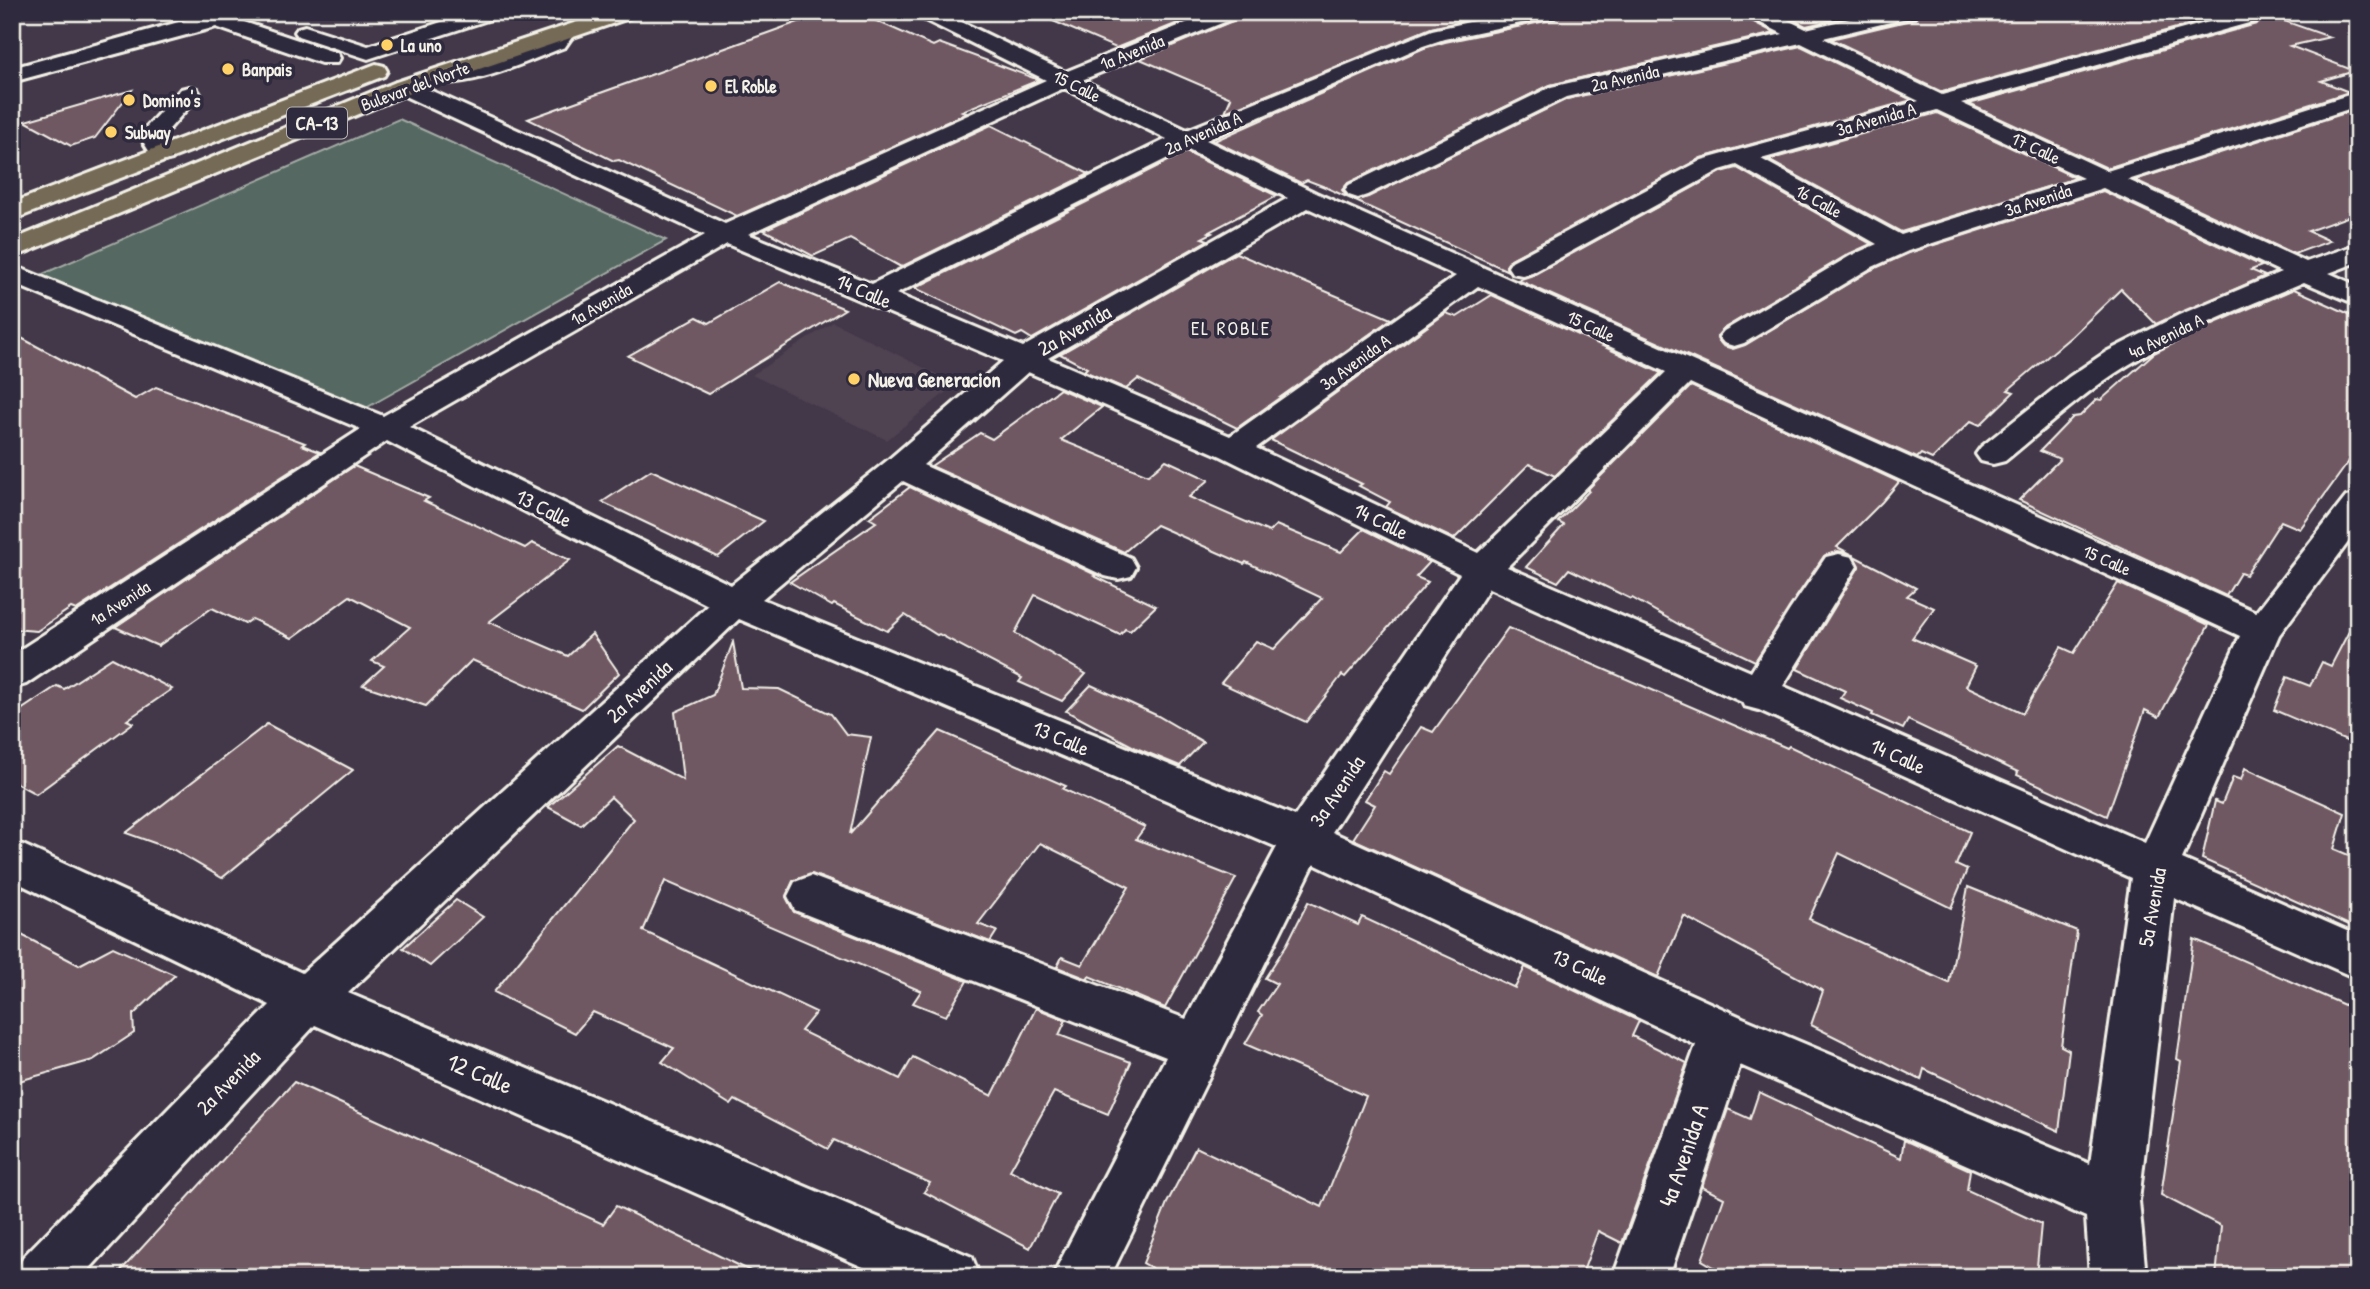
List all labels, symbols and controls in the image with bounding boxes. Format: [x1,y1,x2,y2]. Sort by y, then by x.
street label: 1a Avenida [1096,28,1168,76]
place label: La uno [401,33,442,58]
marker: La uno [379,37,395,53]
street label: Bulevar del Norte [357,55,473,117]
place label: Banpais [242,57,292,83]
street label: 2a Avenida [1589,58,1661,98]
marker: Banpais [220,61,236,77]
street label: 15 Calle [1049,64,1105,108]
place label: El Roble [725,74,778,99]
marker: El Roble [703,78,719,94]
place label: Domino's [143,88,200,113]
marker: Domino's [121,92,137,108]
street label: 3a Avenida A [1833,96,1919,142]
street label: 2a Avenida A [1160,105,1246,161]
road number: CA-13 [287,108,347,139]
place label: Subway [125,120,171,146]
marker: Subway [103,124,119,140]
street label: 17 Calle [2007,126,2065,170]
street label: 16 Calle [1791,178,1847,224]
street label: 3a Avenida [2001,178,2075,222]
street label: 14 Calle [832,266,896,316]
street label: 1a Avenida [566,276,636,332]
street label: 2a Avenida [1032,297,1116,363]
street label: 15 Calle [1563,304,1619,348]
street label: 4a Avenida A [2124,307,2208,365]
district label: EL ROBLE [1191,315,1271,341]
street label: 3a Avenida A [1315,328,1396,396]
place label: Nueva Generacion [868,365,1001,394]
marker: Nueva Generacion [846,371,862,387]
street label: 13 Calle [511,482,577,534]
street label: 14 Calle [1349,495,1413,547]
street label: 15 Calle [2079,538,2135,582]
street label: 1a Avenida [85,574,155,632]
street label: 2a Avenida [600,653,678,729]
street label: 13 Calle [1028,713,1094,763]
street label: 14 Calle [1866,731,1930,781]
street label: 3a Avenida [1303,750,1371,832]
street label: 5a Avenida [2131,865,2173,949]
street label: 13 Calle [1547,941,1613,993]
street label: 2a Avenida [190,1043,266,1121]
street label: 12 Calle [442,1045,518,1101]
street label: 4a Avenida A [1650,1099,1716,1211]

